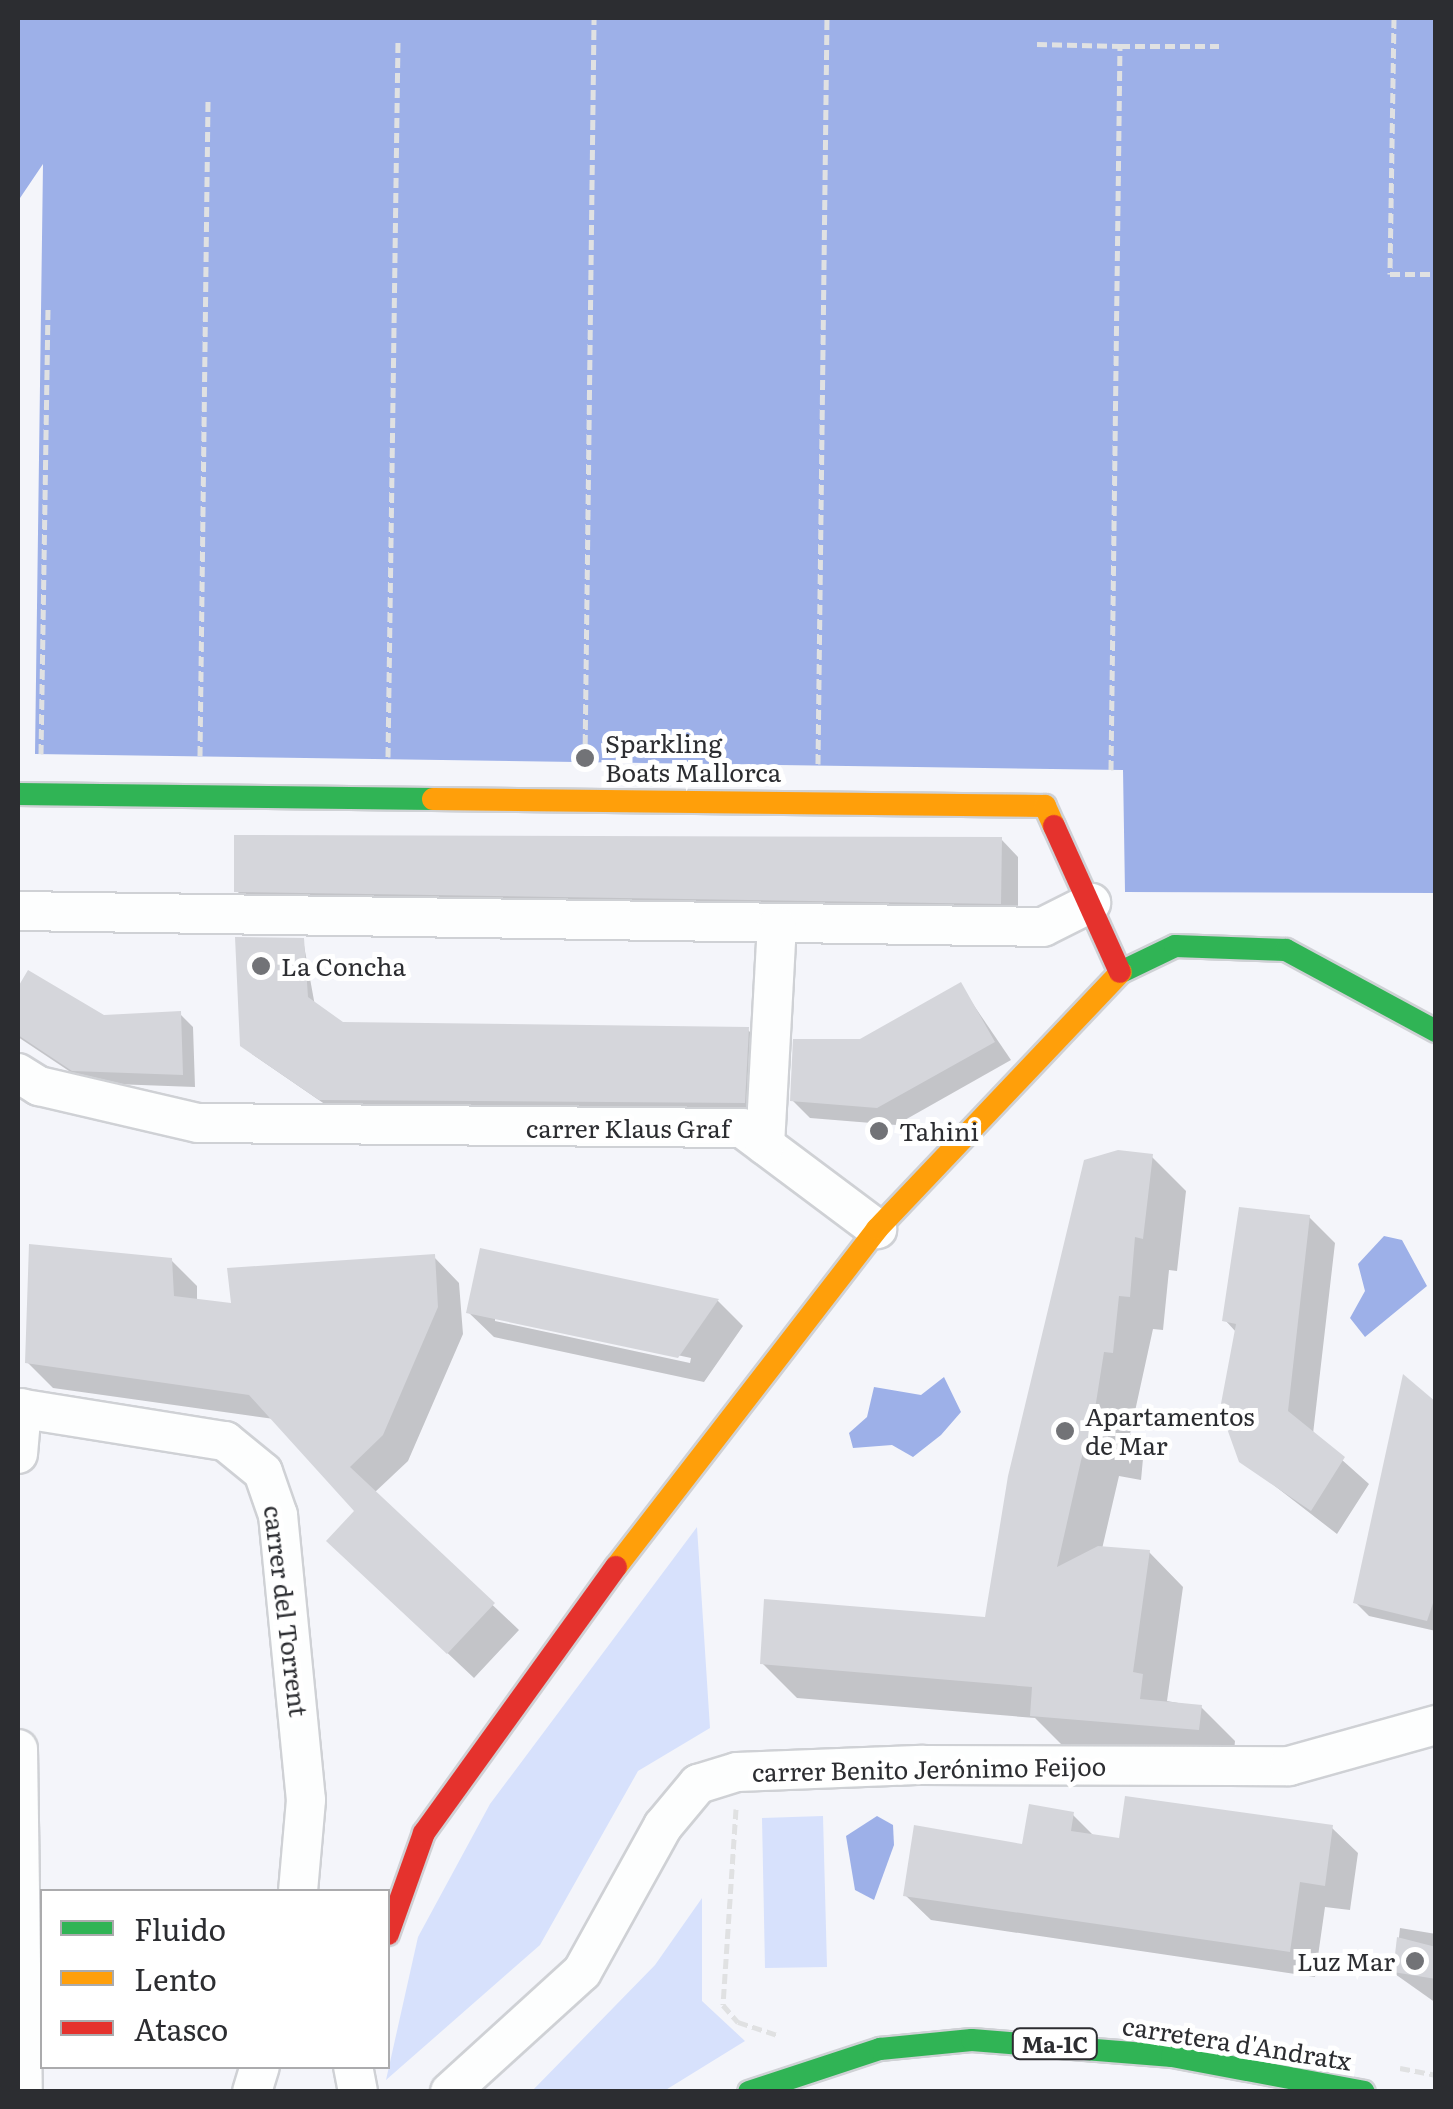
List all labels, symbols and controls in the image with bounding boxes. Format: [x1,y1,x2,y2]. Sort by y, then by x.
place label: Sparkling Boats Mallorca [605,729,781,788]
marker: Sparkling Boats Mallorca [574,747,596,769]
place label: La Concha [281,951,406,981]
marker: La Concha [250,955,272,977]
street label: carrer Klaus Graf [526,1113,730,1143]
place label: Tahini [899,1116,979,1146]
marker: Tahini [868,1120,890,1142]
place label: Apartamentos de Mar [1085,1402,1255,1461]
marker: Apartamentos de Mar [1054,1420,1076,1442]
street label: carrer del Torrent [258,1504,314,1718]
street label: carrer Benito Jerónimo Feijoo [751,1751,1107,1787]
legend [40,1889,390,2069]
text: Fluido [134,1906,226,1950]
place label: Luz Mar [1297,1946,1395,1976]
marker: Luz Mar [1404,1950,1426,1972]
text: Lento [134,1956,217,2000]
text: Atasco [134,2006,228,2050]
street label: carretera d'Andratx [1120,2010,1354,2076]
road number: Ma-1C [1010,2027,1100,2061]

